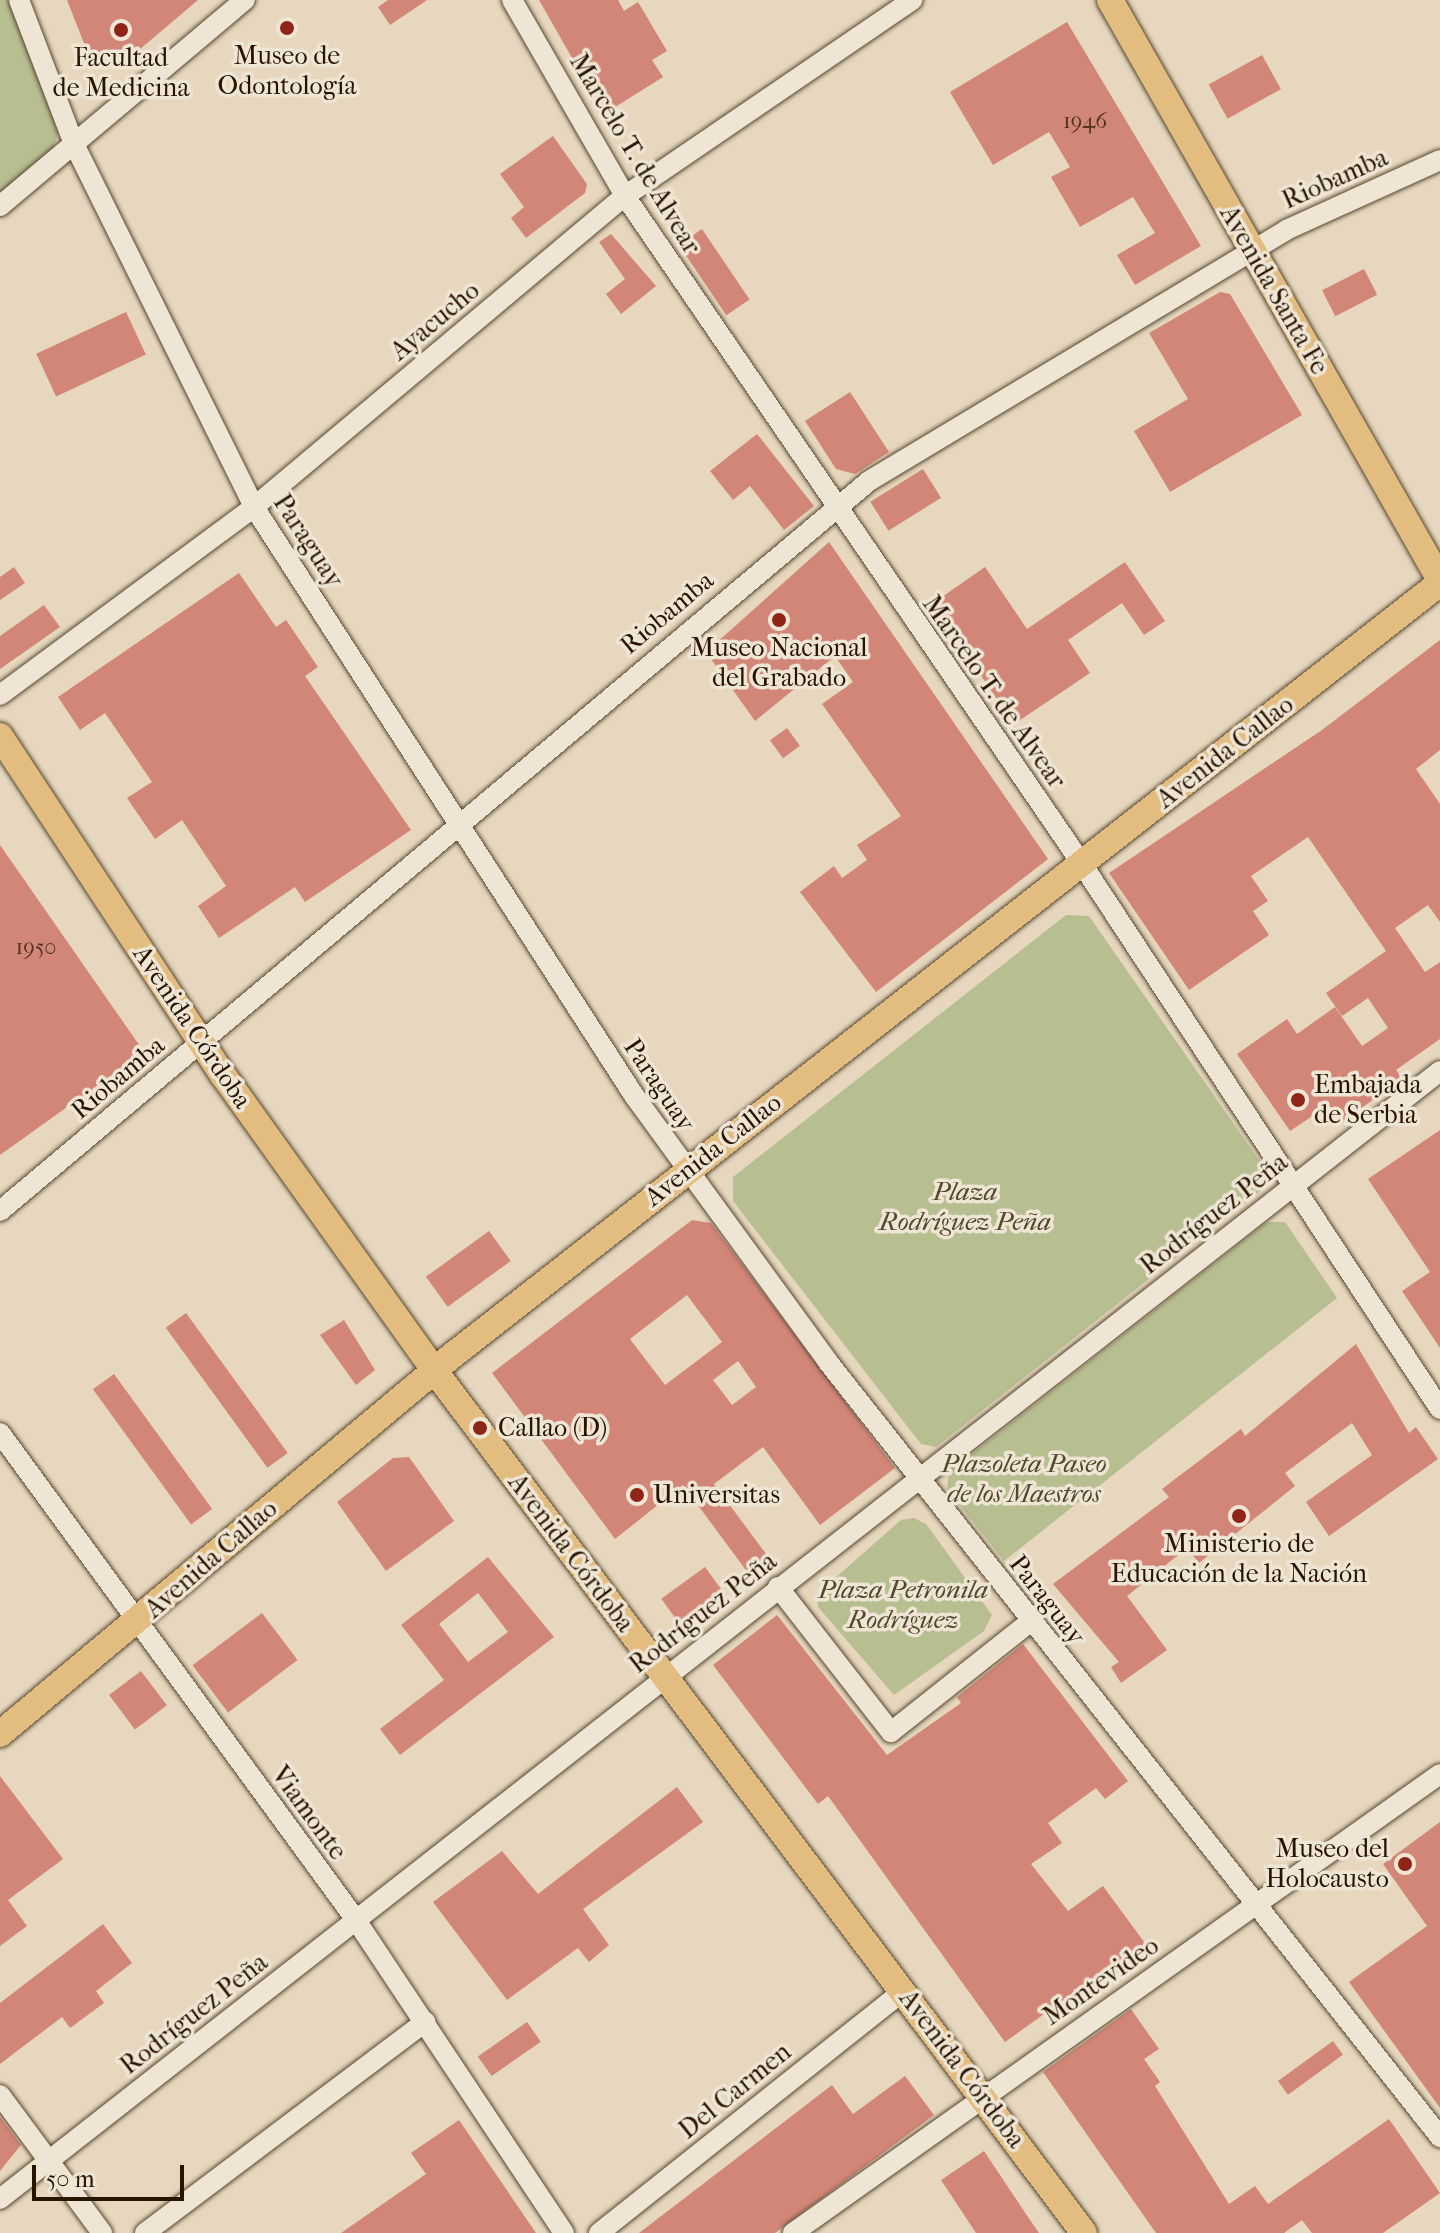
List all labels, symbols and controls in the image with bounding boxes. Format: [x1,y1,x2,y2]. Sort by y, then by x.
marker: Museo de Odontología [278,19,296,37]
marker: Facultad de Medicina [112,21,130,39]
place label: Museo de Odontología [218,40,356,102]
place label: Facultad de Medicina [53,42,189,104]
street label: Marcelo T. de Alvear [563,48,707,260]
house number: 1946 [1063,109,1107,135]
street label: Riobamba [1277,142,1393,216]
street label: Avenida Santa Fe [1213,200,1335,380]
street label: Ayacucho [384,275,486,367]
street label: Paraguay [266,488,350,594]
street label: Riobamba [614,565,720,661]
street label: Marcelo T. de Alvear [916,589,1072,795]
marker: Museo Nacional del Grabado [770,611,788,629]
place label: Museo Nacional del Grabado [691,632,867,694]
street label: Avenida Callao [1150,689,1300,815]
house number: 1950 [16,935,56,961]
street label: Avenida Córdoba [126,939,258,1115]
street label: Riobamba [65,1030,171,1126]
street label: Paraguay [617,1033,701,1137]
place label: Embajada de Serbia [1314,1069,1422,1130]
street label: Avenida Callao [638,1087,788,1213]
marker: Embajada de Serbia [1289,1091,1307,1109]
street label: Rodríguez Peña [1134,1147,1294,1281]
park label: Plaza Rodríguez Peña [879,1176,1051,1238]
place label: Callao (D) [498,1412,607,1444]
marker: Callao (D) [469,1417,491,1439]
park label: Plazoleta Paseo de los Maestros [941,1448,1107,1510]
street label: Avenida Córdoba [501,1468,641,1638]
place label: Universitas [653,1479,780,1511]
marker: Universitas [628,1486,646,1504]
street label: Avenida Callao [138,1493,284,1625]
marker: Ministerio de Educación de la Nación [1230,1507,1248,1525]
place label: Ministerio de Educación de la Nación [1111,1528,1367,1590]
street label: Rodríguez Peña [623,1546,783,1680]
street label: Paraguay [1002,1549,1092,1651]
park label: Plaza Petronila Rodríguez [818,1574,988,1636]
street label: Viamonte [265,1760,353,1866]
place label: Museo del Holocausto [1265,1833,1389,1894]
marker: Museo del Holocausto [1396,1855,1414,1873]
street label: Montevideo [1037,1930,1165,2032]
street label: Rodríguez Peña [114,1947,274,2081]
street label: Avenida Córdoba [892,1984,1032,2154]
street label: Del Carmen [673,2036,797,2146]
scale bar [36,2149,188,2199]
text: 50 m [46,2165,95,2193]

